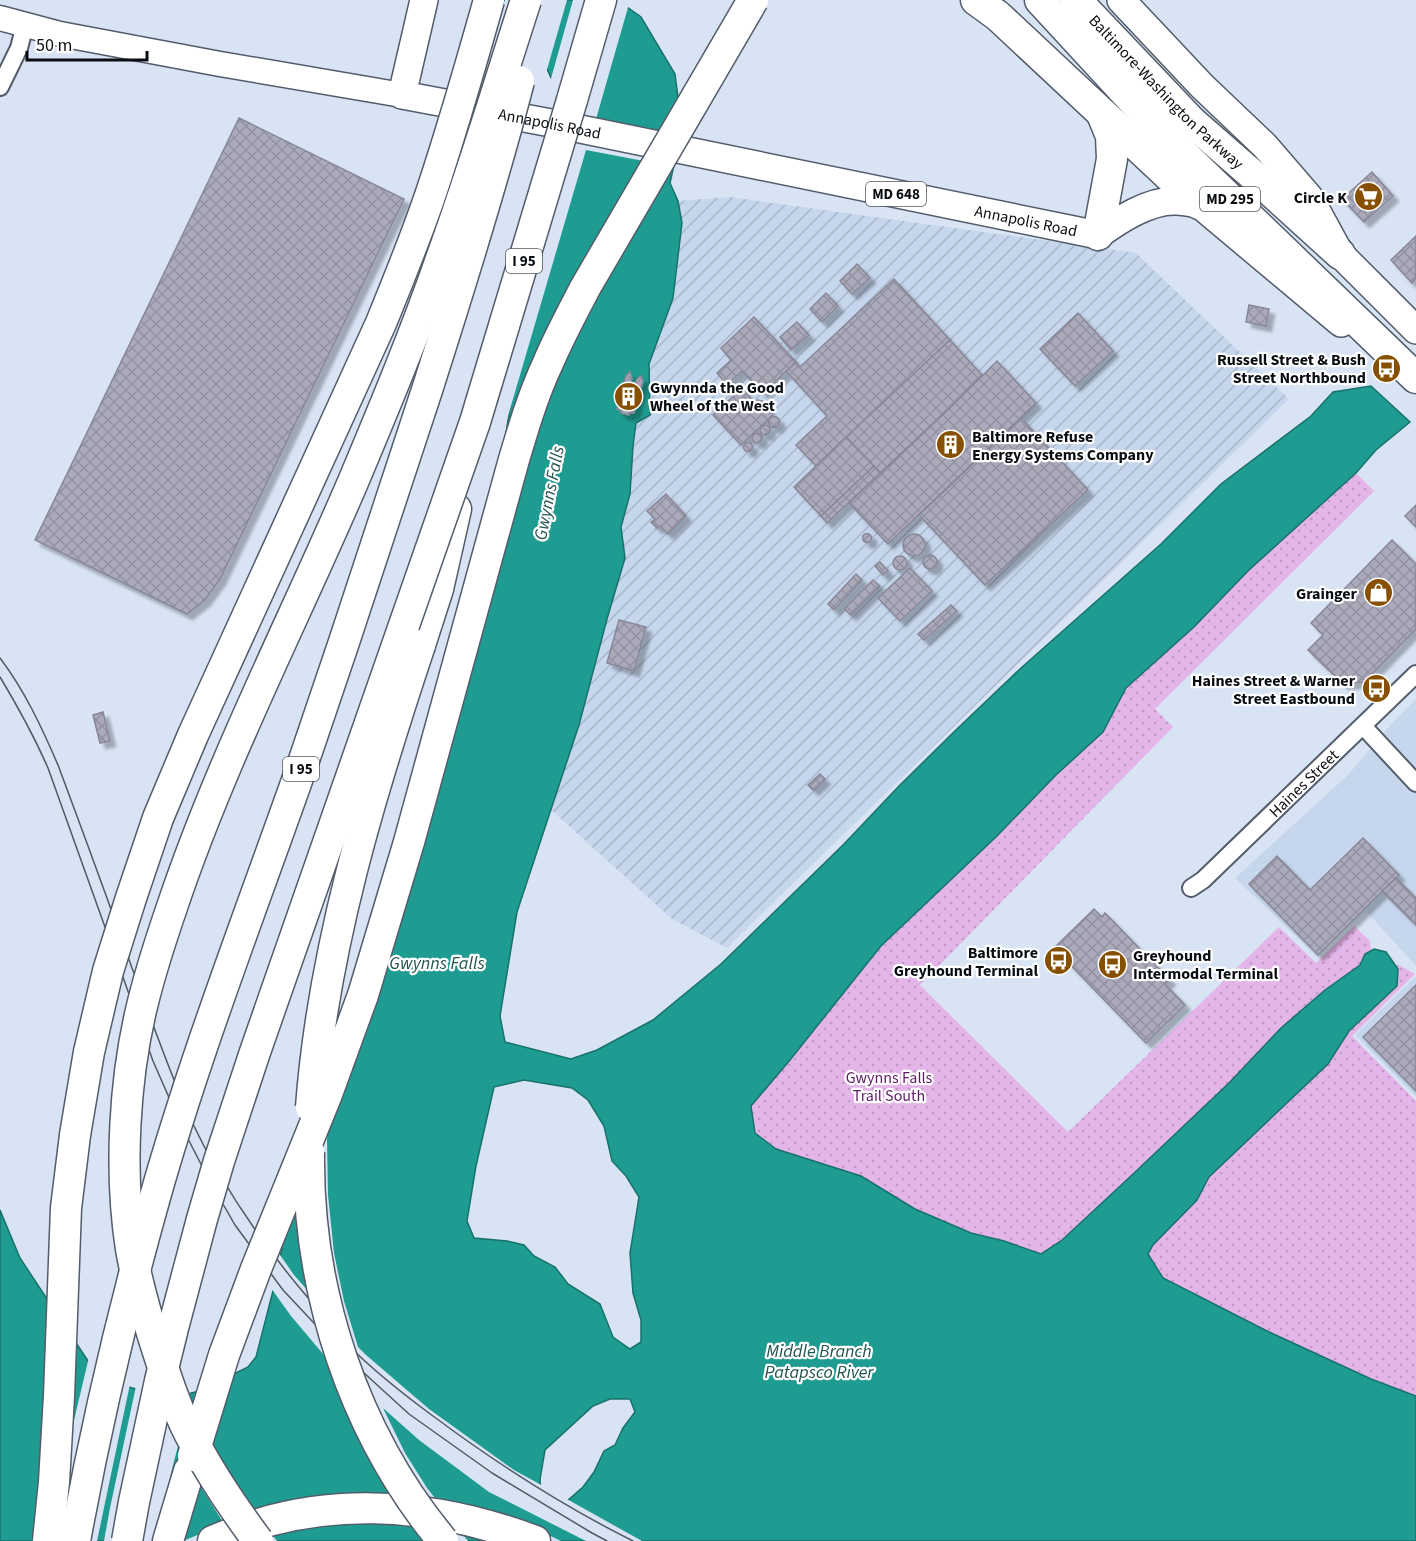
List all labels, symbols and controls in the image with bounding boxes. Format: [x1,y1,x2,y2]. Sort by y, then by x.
street label: Baltimore-Washington Parkway [1084,10,1249,175]
scale bar [27,24,147,62]
text: 50 m [36,33,72,58]
street label: Annapolis Road [496,103,603,145]
supermarket icon: Circle K [1352,181,1384,213]
road number: MD 648 [866,182,926,206]
road number: MD 295 [1200,187,1260,211]
place label: Circle K [1294,187,1347,209]
street label: Annapolis Road [973,200,1079,242]
road number: I 95 [506,249,542,273]
place label: Russell Street & Bush Street Northbound [1217,349,1366,389]
bus stop icon: Russell Street & Bush Street Northbound [1371,352,1403,384]
place label: Gwynnda the Good Wheel of the West [650,377,784,417]
building icon: Gwynnda the Good Wheel of the West [613,380,645,412]
place label: Baltimore Refuse Energy Systems Company [972,426,1154,466]
building icon: Baltimore Refuse Energy Systems Company [935,429,967,461]
water label: Gwynns Falls [528,444,571,542]
shop icon: Grainger [1362,577,1394,609]
place label: Grainger [1296,583,1358,605]
place label: Haines Street & Warner Street Eastbound [1192,670,1356,710]
bus stop icon: Haines Street & Warner Street Eastbound [1360,673,1392,705]
street label: Haines Street [1264,744,1344,823]
road number: I 95 [283,757,319,781]
place label: Baltimore Greyhound Terminal [894,942,1038,982]
bus stop icon: Baltimore Greyhound Terminal [1043,945,1075,977]
place label: Greyhound Intermodal Terminal [1133,945,1278,985]
bus stop icon: Greyhound Intermodal Terminal [1096,948,1128,980]
water label: Gwynns Falls [389,951,485,976]
park label: Gwynns Falls Trail South [846,1067,933,1107]
water label: Middle Branch Patapsco River [765,1339,874,1385]

